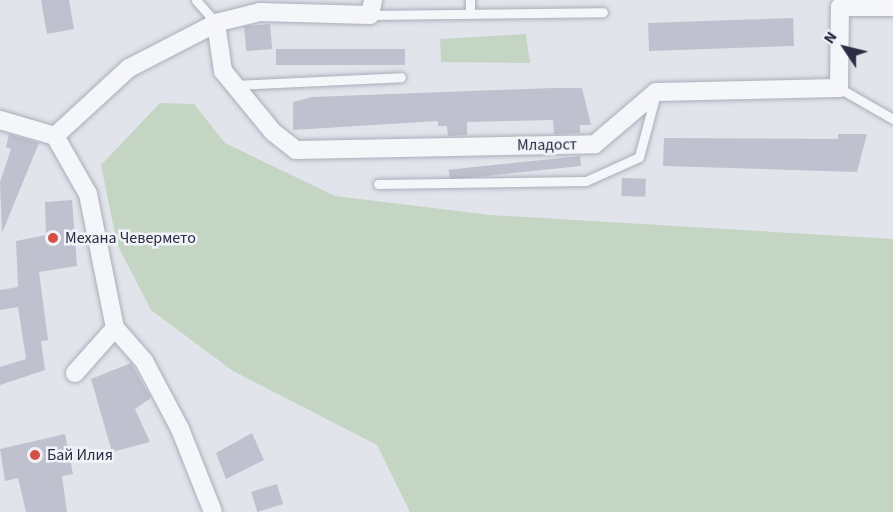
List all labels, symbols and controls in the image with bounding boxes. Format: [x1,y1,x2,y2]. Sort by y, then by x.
north arrow [815,18,875,78]
text: N [818,27,842,48]
street label: Младост [517,135,577,155]
place label: Механа Чевермето [65,228,196,248]
marker: Механа Чевермето [46,231,60,245]
place label: Бай Илия [47,445,113,465]
marker: Бай Илия [28,448,42,462]

